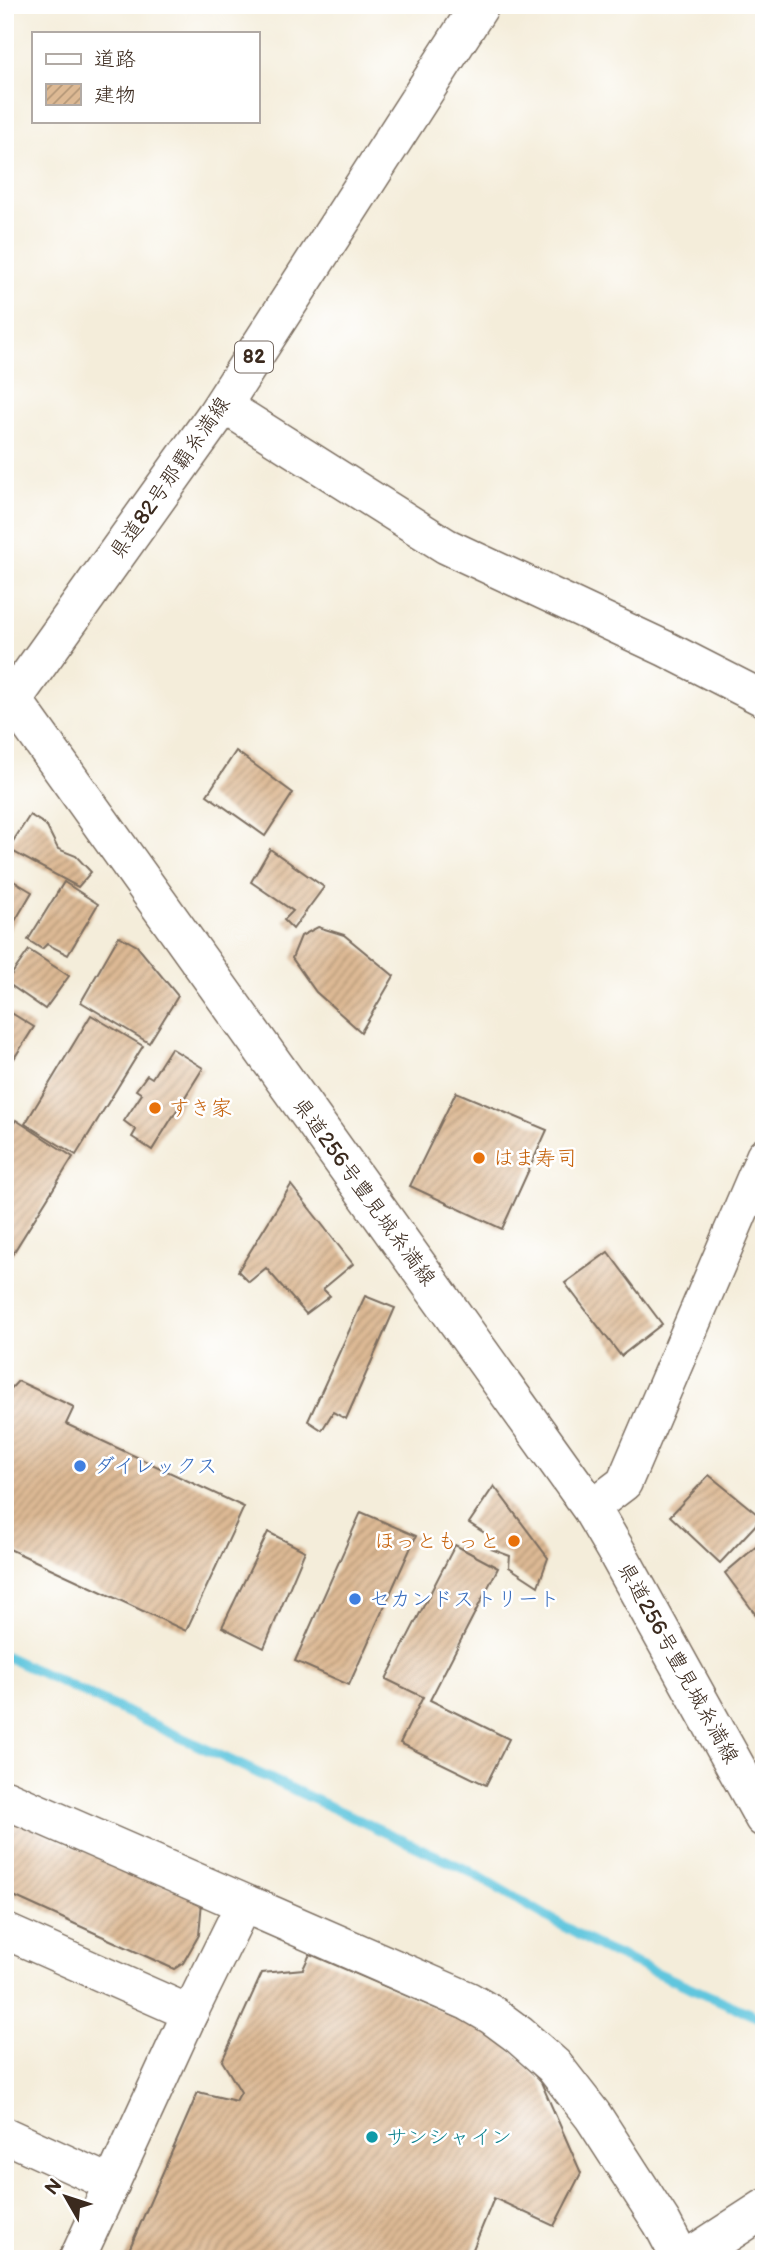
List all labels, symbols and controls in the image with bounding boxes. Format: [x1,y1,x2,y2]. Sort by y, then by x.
legend [32,32,259,122]
text: 道路 [94,47,136,72]
text: 建物 [94,83,136,108]
road number: 82 [235,342,273,372]
street label: 県道82号那覇糸満線 [105,392,235,564]
street label: 県道256号豊見城糸満線 [287,1093,441,1291]
place label: すき家 [169,1096,232,1121]
marker: すき家 [147,1100,163,1116]
place label: はま寿司 [493,1146,577,1171]
marker: はま寿司 [471,1150,487,1166]
place label: ダイレックス [94,1454,217,1479]
marker: ダイレックス [72,1458,88,1474]
place label: ほっともっと [374,1529,500,1554]
marker: ほっともっと [506,1533,522,1549]
street label: 県道256号豊見城糸満線 [612,1558,744,1768]
place label: セカンドストリート [369,1587,560,1612]
marker: セカンドストリート [347,1591,363,1607]
place label: サンシャイン [386,2125,512,2150]
marker: サンシャイン [364,2129,380,2145]
north arrow [32,2162,102,2232]
text: N [41,2174,67,2200]

